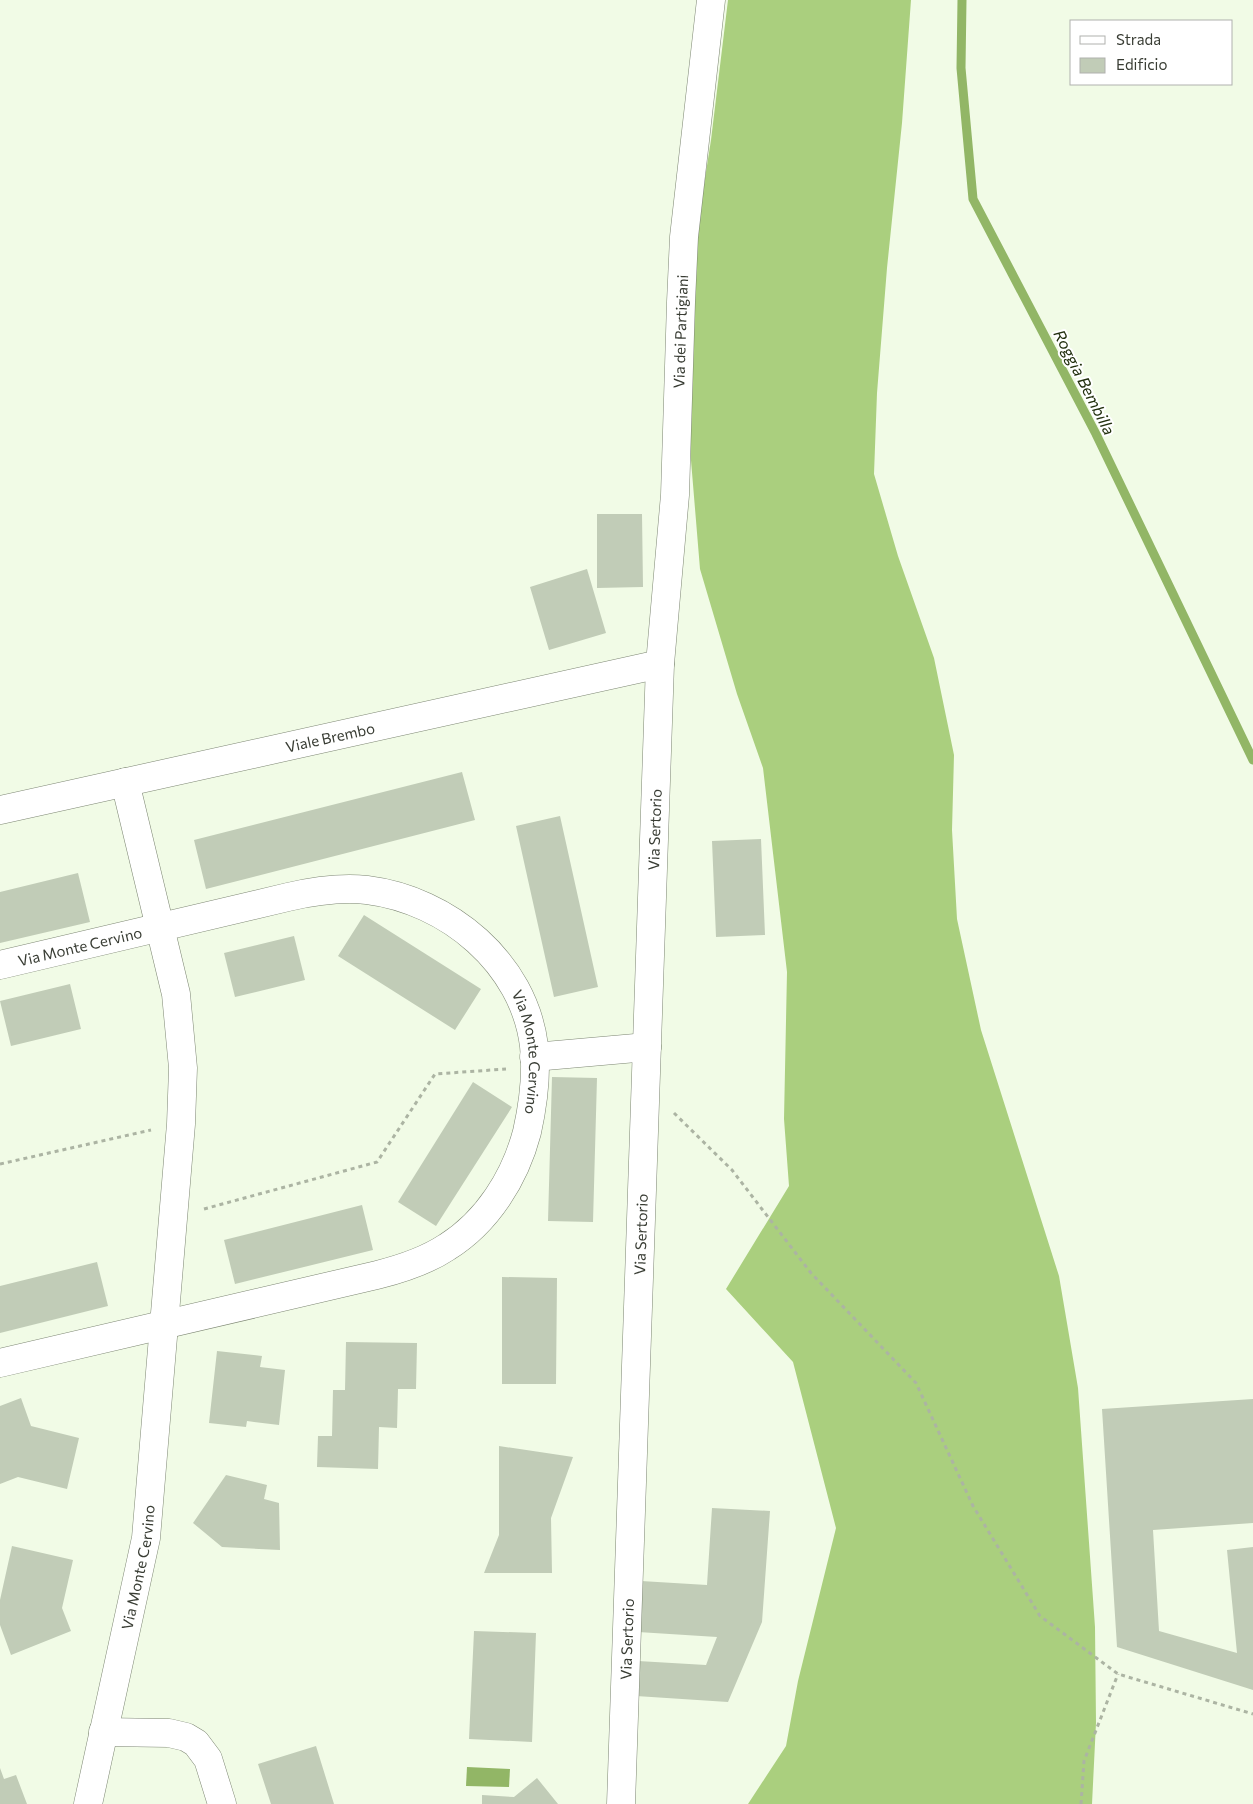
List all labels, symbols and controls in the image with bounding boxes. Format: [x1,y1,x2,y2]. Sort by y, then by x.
legend [1070,20,1233,85]
text: Strada [1116,30,1161,48]
text: Edificio [1116,55,1167,73]
street label: Via dei Partigiani [669,274,691,389]
water label: Roggia Bembilla [1050,326,1120,438]
street label: Viale Brembo [284,718,376,756]
street label: Via Sertorio [644,789,665,871]
street label: Via Monte Cervino [16,923,144,970]
street label: Via Monte Cervino [508,987,544,1116]
street label: Via Sertorio [630,1193,651,1275]
street label: Via Monte Cervino [117,1504,158,1632]
street label: Via Sertorio [616,1598,637,1680]

